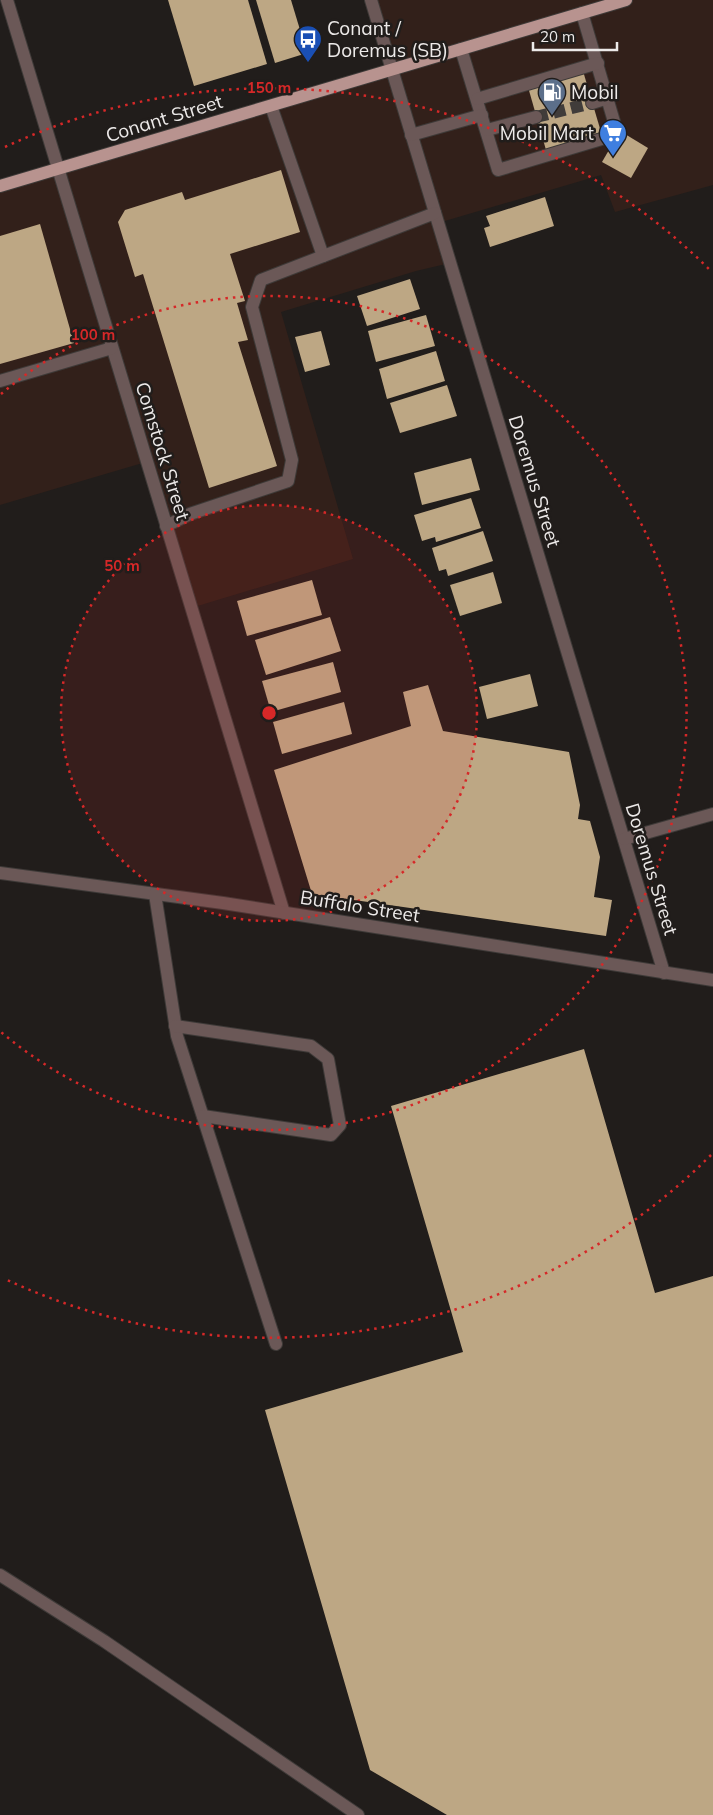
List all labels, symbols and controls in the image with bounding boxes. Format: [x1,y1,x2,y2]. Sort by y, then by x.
place label: Conant / Doremus (SB) [327,16,448,62]
scale bar [533,20,617,52]
bus stop icon: Conant / Doremus (SB) [293,24,323,63]
text: 20 m [540,27,575,46]
fuel station icon: Mobil [537,77,567,116]
text: 150 m [247,78,291,97]
place label: Mobil [571,80,619,104]
street label: Conant Street [103,89,226,147]
supermarket icon: Mobil Mart [598,118,628,157]
place label: Mobil Mart [500,121,594,145]
text: 100 m [71,325,115,344]
street label: Comstock Street [131,379,196,523]
street label: Doremus Street [504,412,567,550]
text: 50 m [104,556,140,575]
centre of rings [260,704,278,722]
street label: Doremus Street [621,800,684,938]
street label: Buffalo Street [299,885,422,927]

